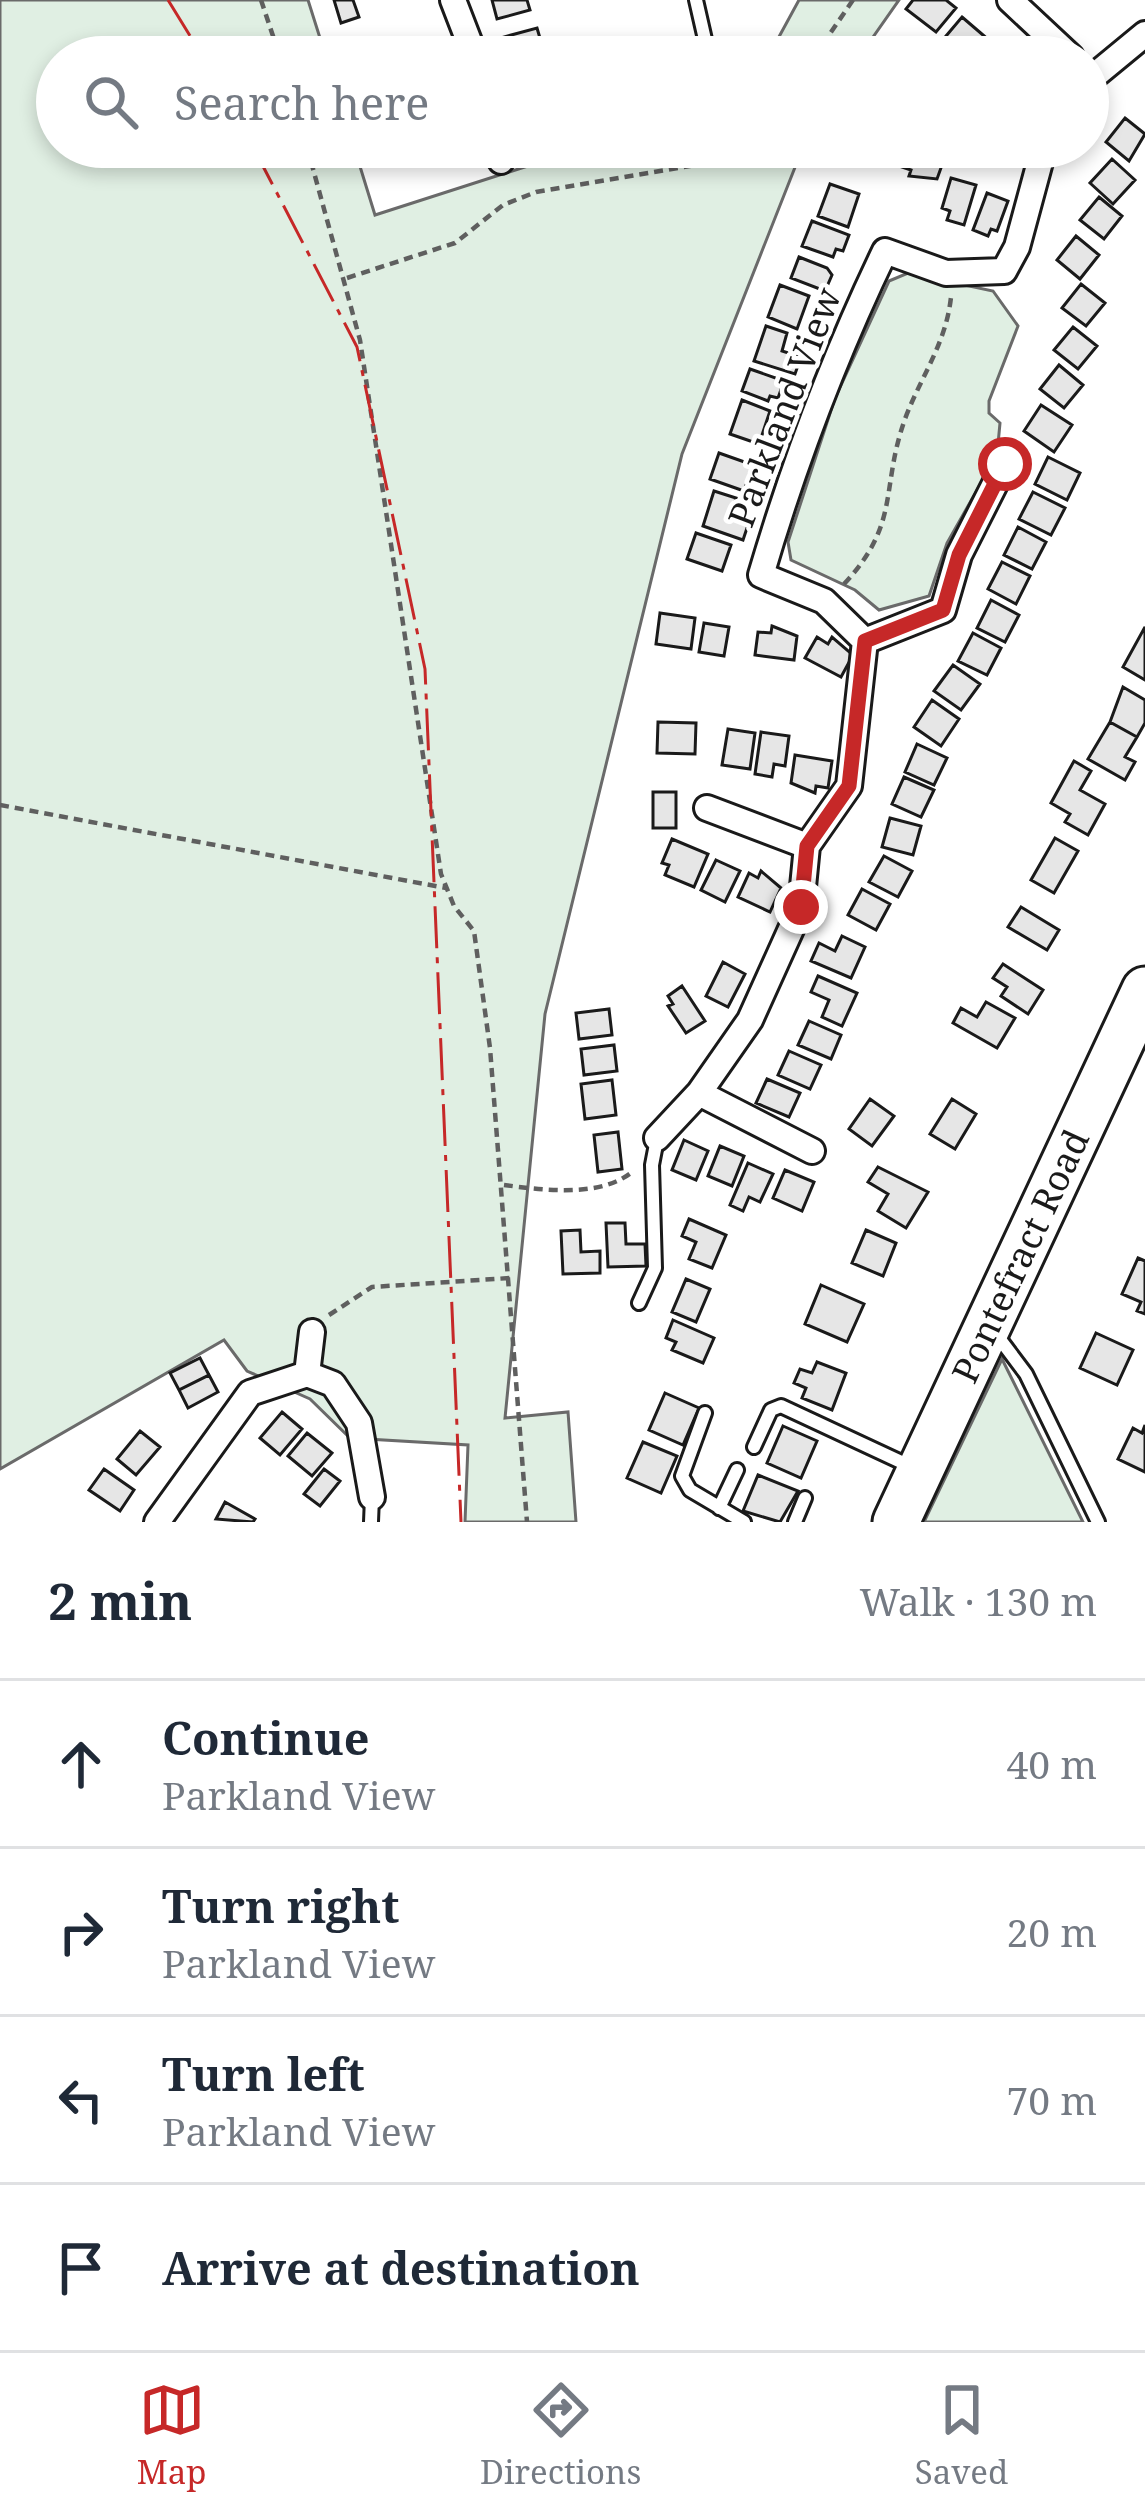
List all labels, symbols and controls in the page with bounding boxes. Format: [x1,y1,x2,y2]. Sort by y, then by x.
search box [36,36,1109,168]
icon: search [78,69,144,135]
text: Search here [174,72,429,133]
street label: Parkland View [716,280,852,534]
route start [978,437,1032,491]
route end [774,880,828,934]
street label: Pontefract Road [940,1121,1100,1391]
text: 2 min [48,1565,192,1635]
text: Walk · 130 m [860,1574,1097,1627]
text: Continue [162,1707,370,1768]
icon: ahead [48,1731,114,1797]
text: 40 m [1006,1737,1097,1790]
text: Parkland View [162,1768,435,1821]
text: Turn right [162,1875,399,1936]
icon: right [48,1899,114,1965]
text: 20 m [1006,1905,1097,1958]
text: Parkland View [162,1936,435,1989]
text: Turn left [162,2043,365,2104]
icon: left [48,2067,114,2133]
text: 70 m [1006,2073,1097,2126]
text: Parkland View [162,2104,435,2157]
icon: arrive [48,2235,114,2301]
text: Arrive at destination [162,2237,640,2298]
tab: Map [137,2377,207,2494]
tab: Directions [480,2377,641,2494]
tab: Saved [915,2377,1008,2494]

